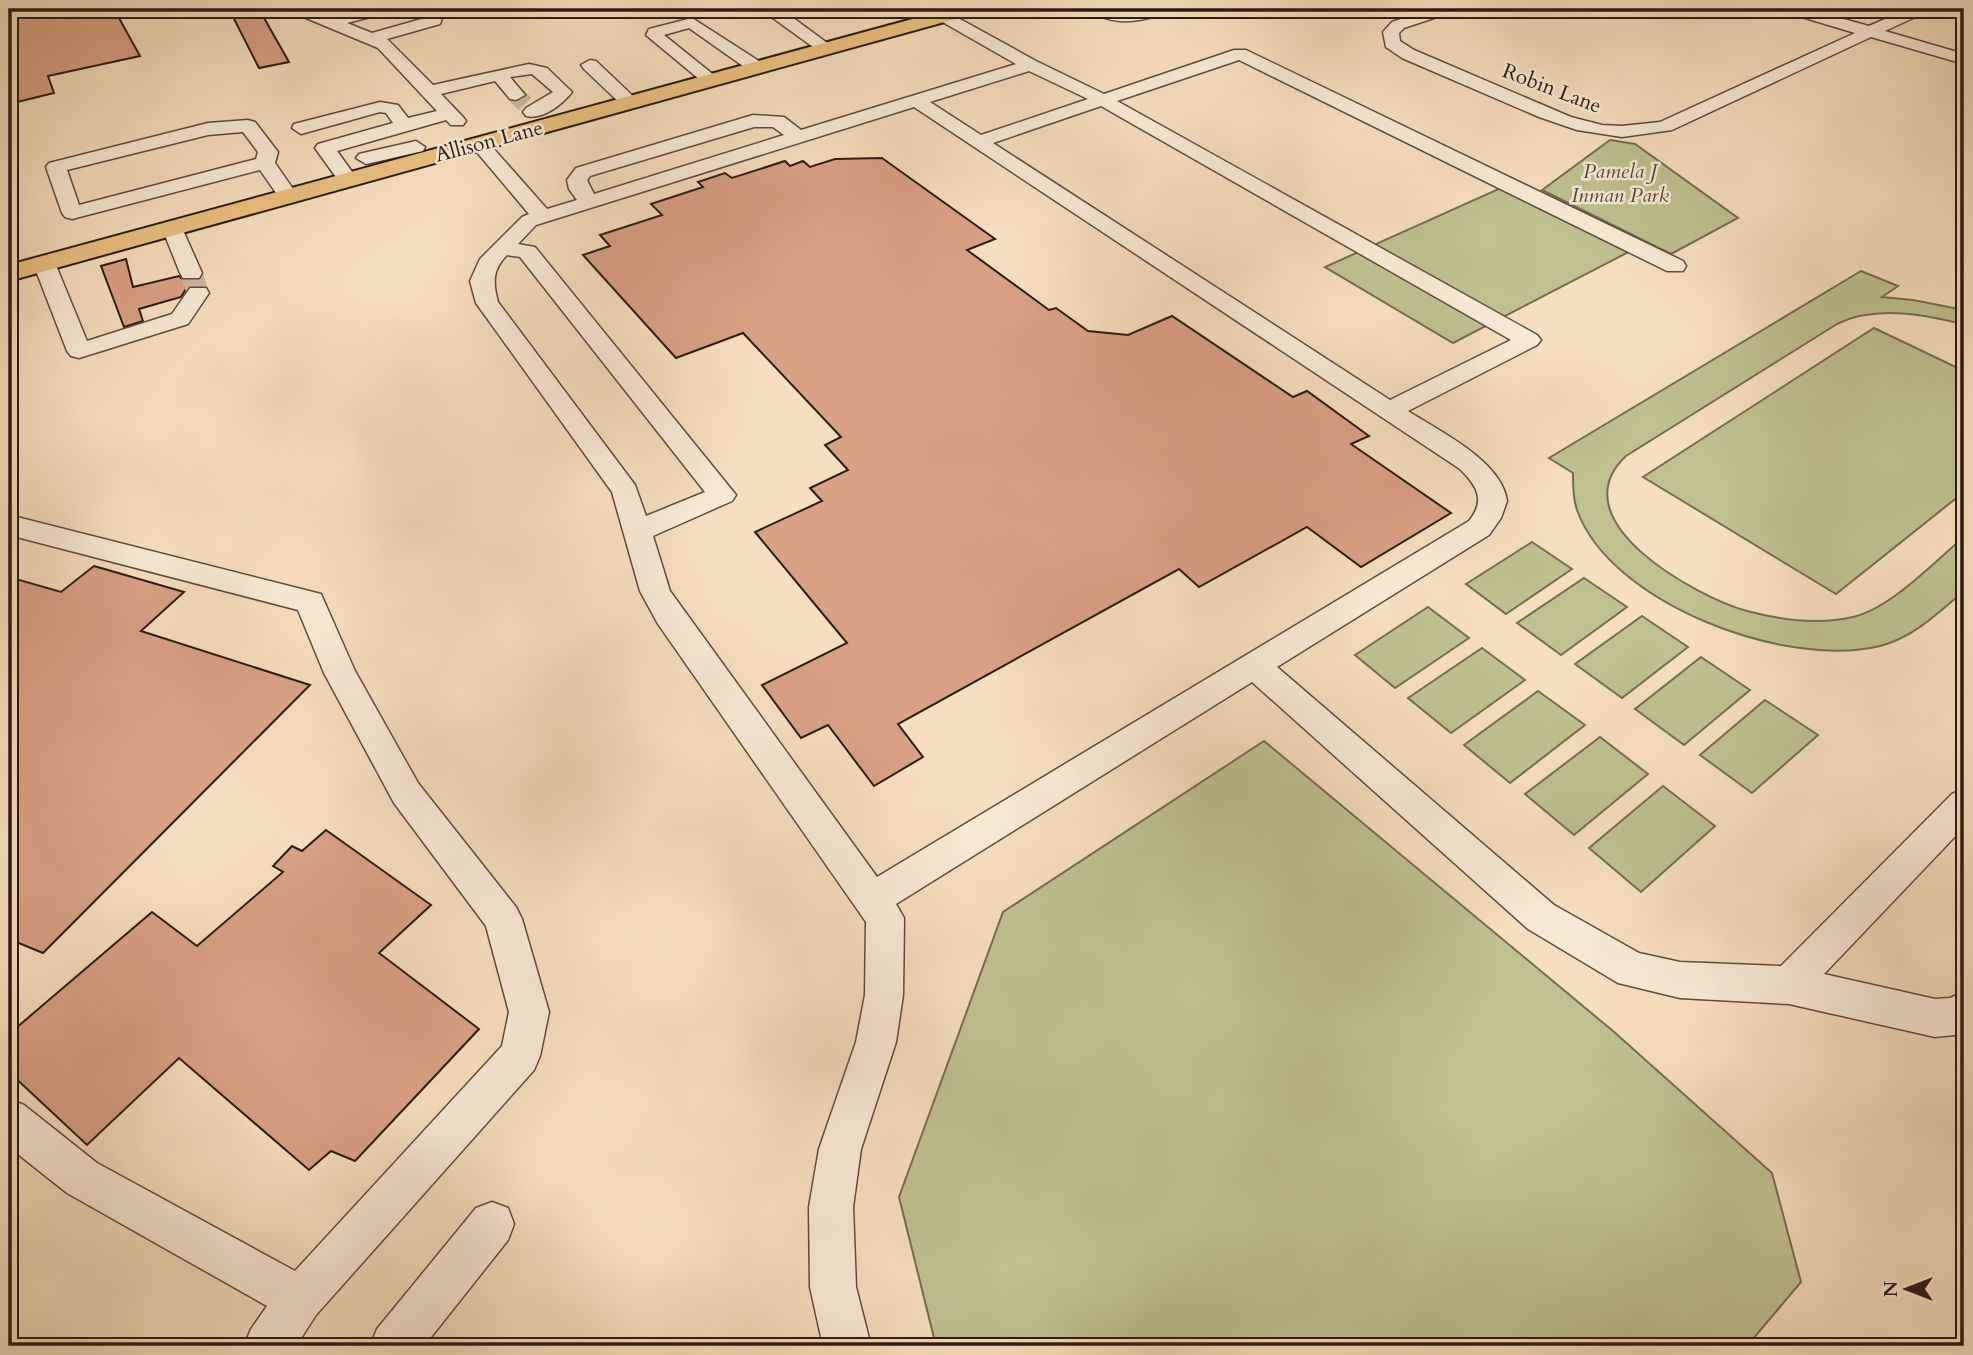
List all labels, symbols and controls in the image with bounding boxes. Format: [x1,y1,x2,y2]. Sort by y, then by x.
street label: Robin Lane [1498,56,1606,121]
street label: Allison Lane [432,113,546,170]
park label: Pamela J Inman Park [1571,157,1669,210]
north arrow [1871,1254,1941,1324]
text: N [1878,1280,1904,1297]

